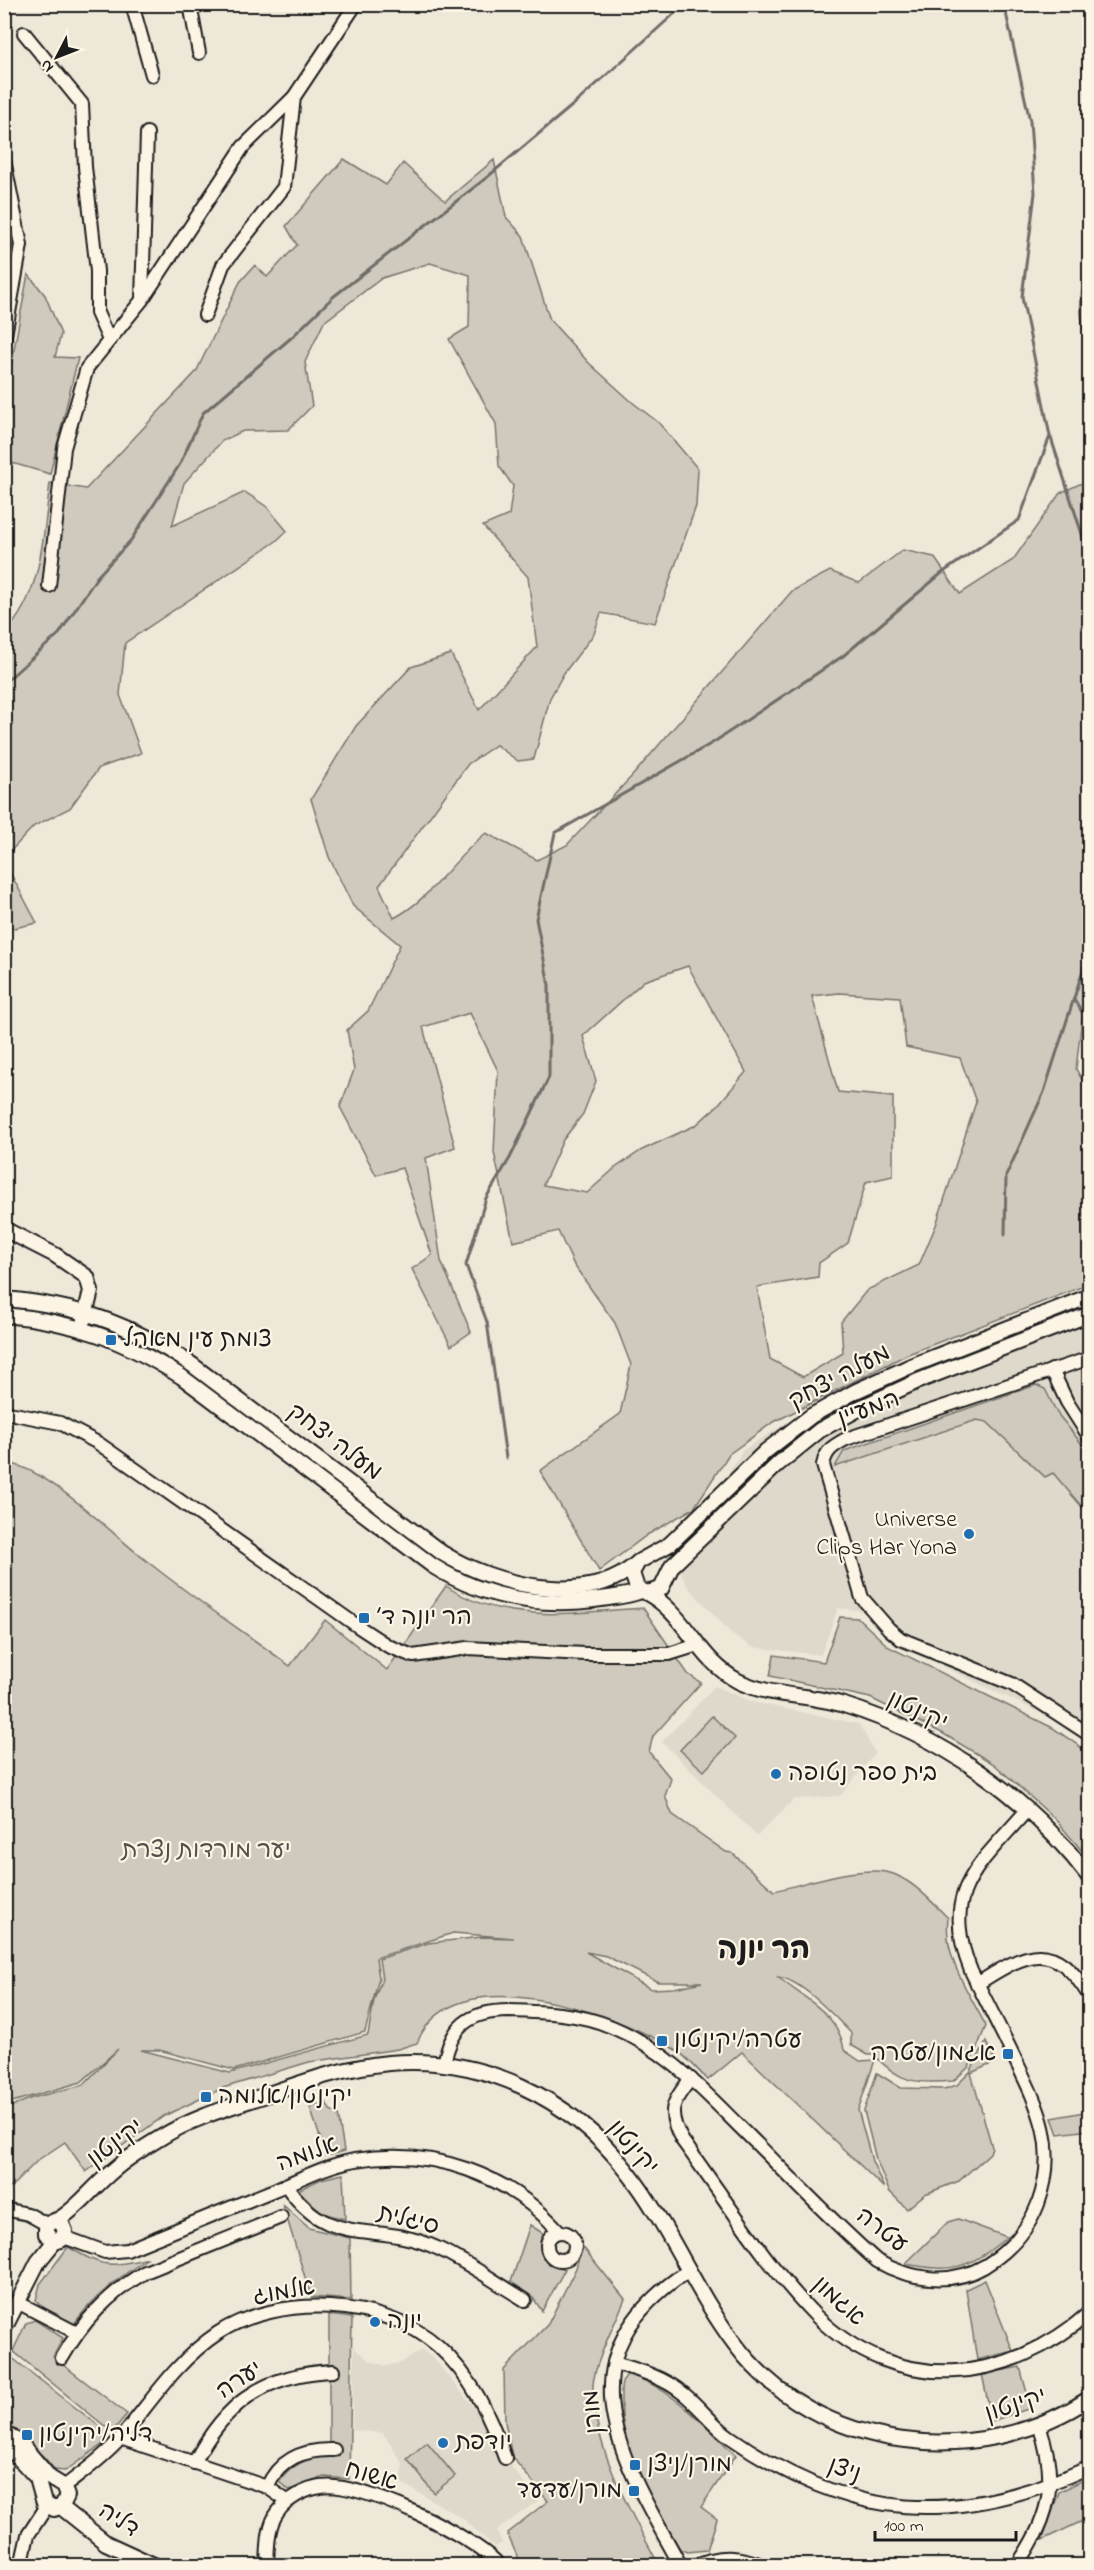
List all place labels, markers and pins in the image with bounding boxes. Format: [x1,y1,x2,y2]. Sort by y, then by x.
place label: צומת עין מאהל [123,1323,272,1358]
marker: צומת עין מאהל [104,1333,118,1347]
place label: Universe Clips Har Yona [816,1503,957,1566]
marker: Universe Clips Har Yona [962,1527,976,1541]
place label: הר יונה ד׳ [376,1601,472,1636]
marker: הר יונה ד׳ [357,1611,371,1625]
place label: בית ספר נטופה [788,1757,937,1792]
marker: בית ספר נטופה [769,1767,783,1781]
place label: עטרה/יקינטון [674,2024,802,2059]
marker: עטרה/יקינטון [655,2034,669,2048]
place label: אגמון/עטרה [871,2037,996,2072]
marker: אגמון/עטרה [1001,2047,1015,2061]
place label: יקינטון/אלומה [218,2080,352,2115]
marker: יקינטון/אלומה [199,2090,213,2104]
place label: יונה [387,2305,422,2340]
marker: יונה [368,2315,382,2329]
place label: דליה/יקינטון [39,2418,153,2453]
place label: יודפת [453,2426,512,2461]
marker: דליה/יקינטון [20,2428,34,2442]
marker: יודפת [436,2436,450,2450]
place label: מורן/ניצן [647,2448,732,2483]
marker: מורן/ניצן [628,2458,642,2472]
place label: מורן/עדעד [516,2474,622,2509]
marker: מורן/עדעד [627,2484,641,2498]

